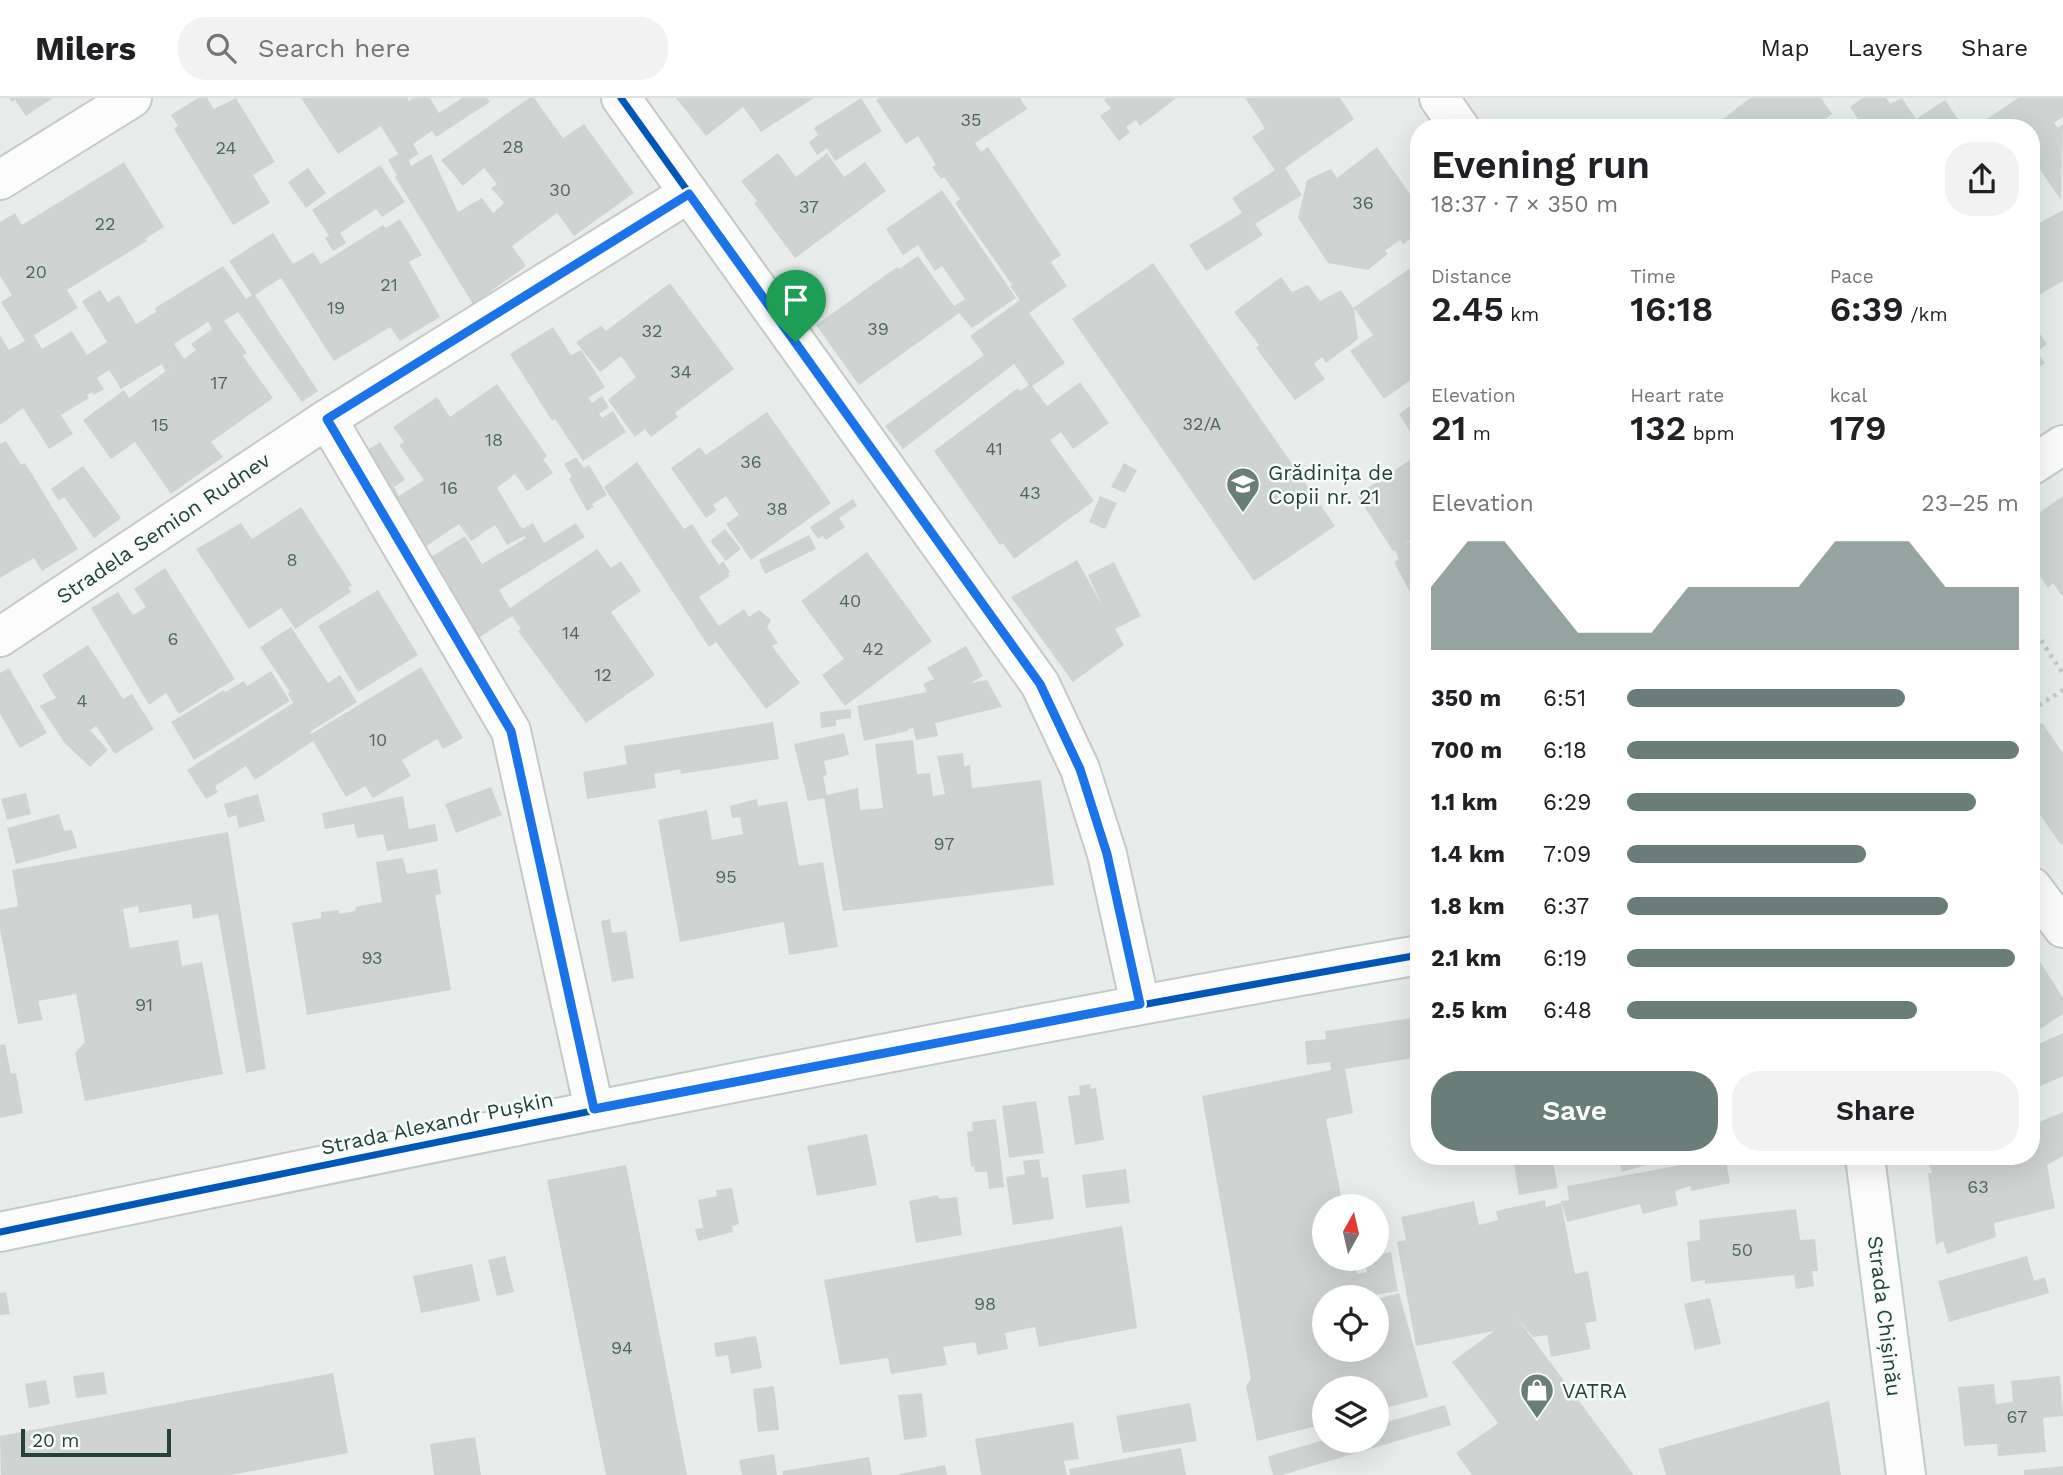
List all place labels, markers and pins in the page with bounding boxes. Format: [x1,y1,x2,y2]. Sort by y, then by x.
pin [766,270,826,342]
place label: Grădinița de Copii nr. 21 [1268,460,1393,509]
school or university icon: Grădinița de Copii nr. 21 [1224,465,1262,514]
shop icon: VATRA [1518,1371,1556,1420]
place label: VATRA [1562,1378,1627,1403]

